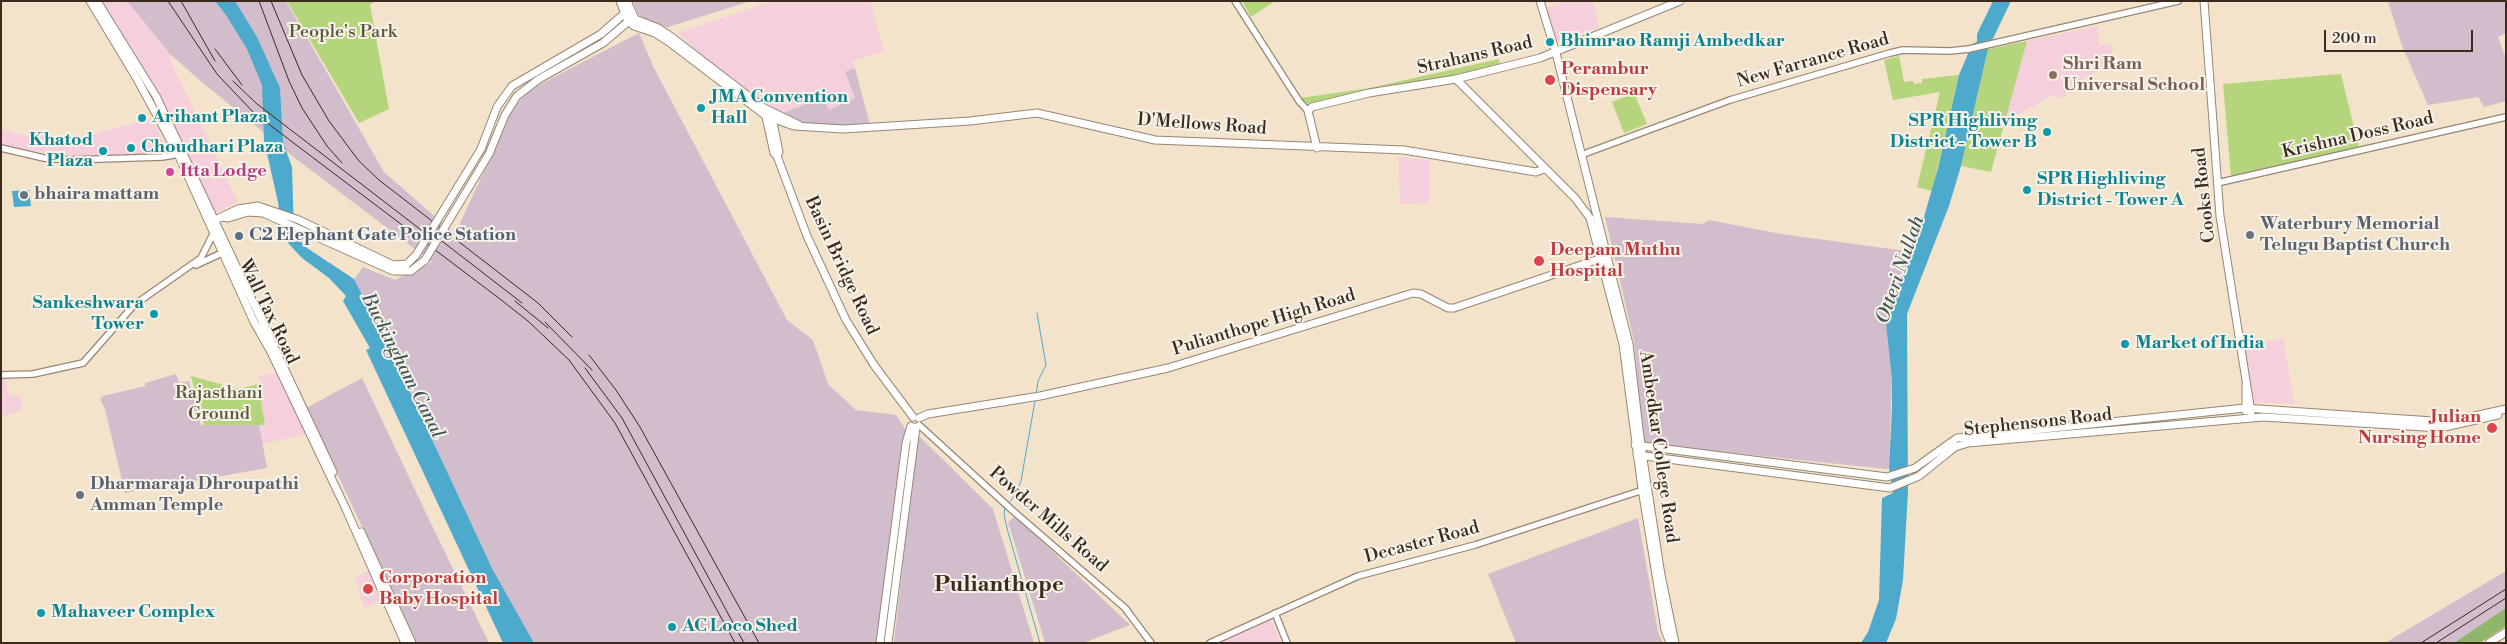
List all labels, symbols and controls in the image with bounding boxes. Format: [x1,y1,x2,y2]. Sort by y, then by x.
scale bar [2327,20,2476,52]
park label: People's Park [289,22,397,44]
street label: New Farrance Road [1734,29,1892,93]
text: 200 m [2332,29,2377,48]
place label: Bhimrao Ramji Ambedkar [1560,31,1785,53]
street label: Strahans Road [1415,32,1535,80]
marker: Bhimrao Ramji Ambedkar [1544,36,1556,48]
place label: Shri Ram Universal School [2063,54,2205,96]
place label: Perambur Dispensary [1561,59,1657,102]
marker: Shri Ram Universal School [2047,69,2059,81]
marker: Perambur Dispensary [1543,73,1557,87]
place label: JMA Convention Hall [711,87,848,130]
marker: JMA Convention Hall [695,102,707,114]
place label: Arihant Plaza [152,107,268,129]
street label: Krishna Doss Road [2280,108,2436,164]
street label: D'Mellows Road [1137,110,1267,140]
place label: SPR Highliving District - Tower B [1890,111,2037,154]
marker: Arihant Plaza [136,112,148,124]
marker: SPR Highliving District - Tower B [2041,126,2053,138]
place label: Khatod Plaza [29,130,93,172]
place label: Choudhari Plaza [141,137,283,159]
marker: Choudhari Plaza [125,142,137,154]
marker: Khatod Plaza [97,145,109,157]
street label: Cooks Road [2189,146,2221,244]
place label: Itta Lodge [180,161,267,183]
marker: Itta Lodge [164,166,176,178]
place label: SPR Highliving District - Tower A [2037,169,2184,212]
place label: bhaira mattam [34,184,159,206]
marker: SPR Highliving District - Tower A [2021,184,2033,196]
marker: bhaira mattam [18,189,30,201]
street label: Basin Bridge Road [799,193,883,339]
water label: Otteri Nullah [1872,213,1930,327]
place label: Waterbury Memorial Telugu Baptist Church [2260,214,2450,256]
place label: C2 Elephant Gate Police Station [249,225,516,247]
marker: Waterbury Memorial Telugu Baptist Church [2244,229,2256,241]
marker: C2 Elephant Gate Police Station [233,230,245,242]
place label: Deepam Muthu Hospital [1550,240,1681,282]
marker: Deepam Muthu Hospital [1532,254,1546,268]
street label: Wall Tax Road [233,256,303,368]
street label: Pulianthope High Road [1170,285,1358,361]
water label: Buckingham Canal [356,290,448,442]
place label: Sankeshwara Tower [33,293,144,336]
marker: Sankeshwara Tower [148,308,160,320]
place label: Market of India [2135,333,2264,355]
marker: Market of India [2119,338,2131,350]
street label: Ambedkar College Road [1634,349,1682,545]
park label: Rajasthani Ground [175,383,263,426]
street label: Stephensons Road [1963,404,2113,442]
place label: Julian Nursing Home [2358,407,2481,449]
marker: Julian Nursing Home [2485,421,2499,435]
street label: Powder Mills Road [984,463,1112,577]
place label: Dharmaraja Dhroupathi Amman Temple [90,474,299,516]
marker: Dharmaraja Dhroupathi Amman Temple [74,489,86,501]
street label: Decaster Road [1362,517,1482,569]
place label: Corporation Baby Hospital [379,568,498,610]
district label: Pulianthope [934,573,1064,599]
marker: Corporation Baby Hospital [361,582,375,596]
place label: Mahaveer Complex [51,602,215,624]
marker: Mahaveer Complex [35,607,47,619]
place label: AC Loco Shed [682,616,798,638]
marker: AC Loco Shed [666,621,678,633]

